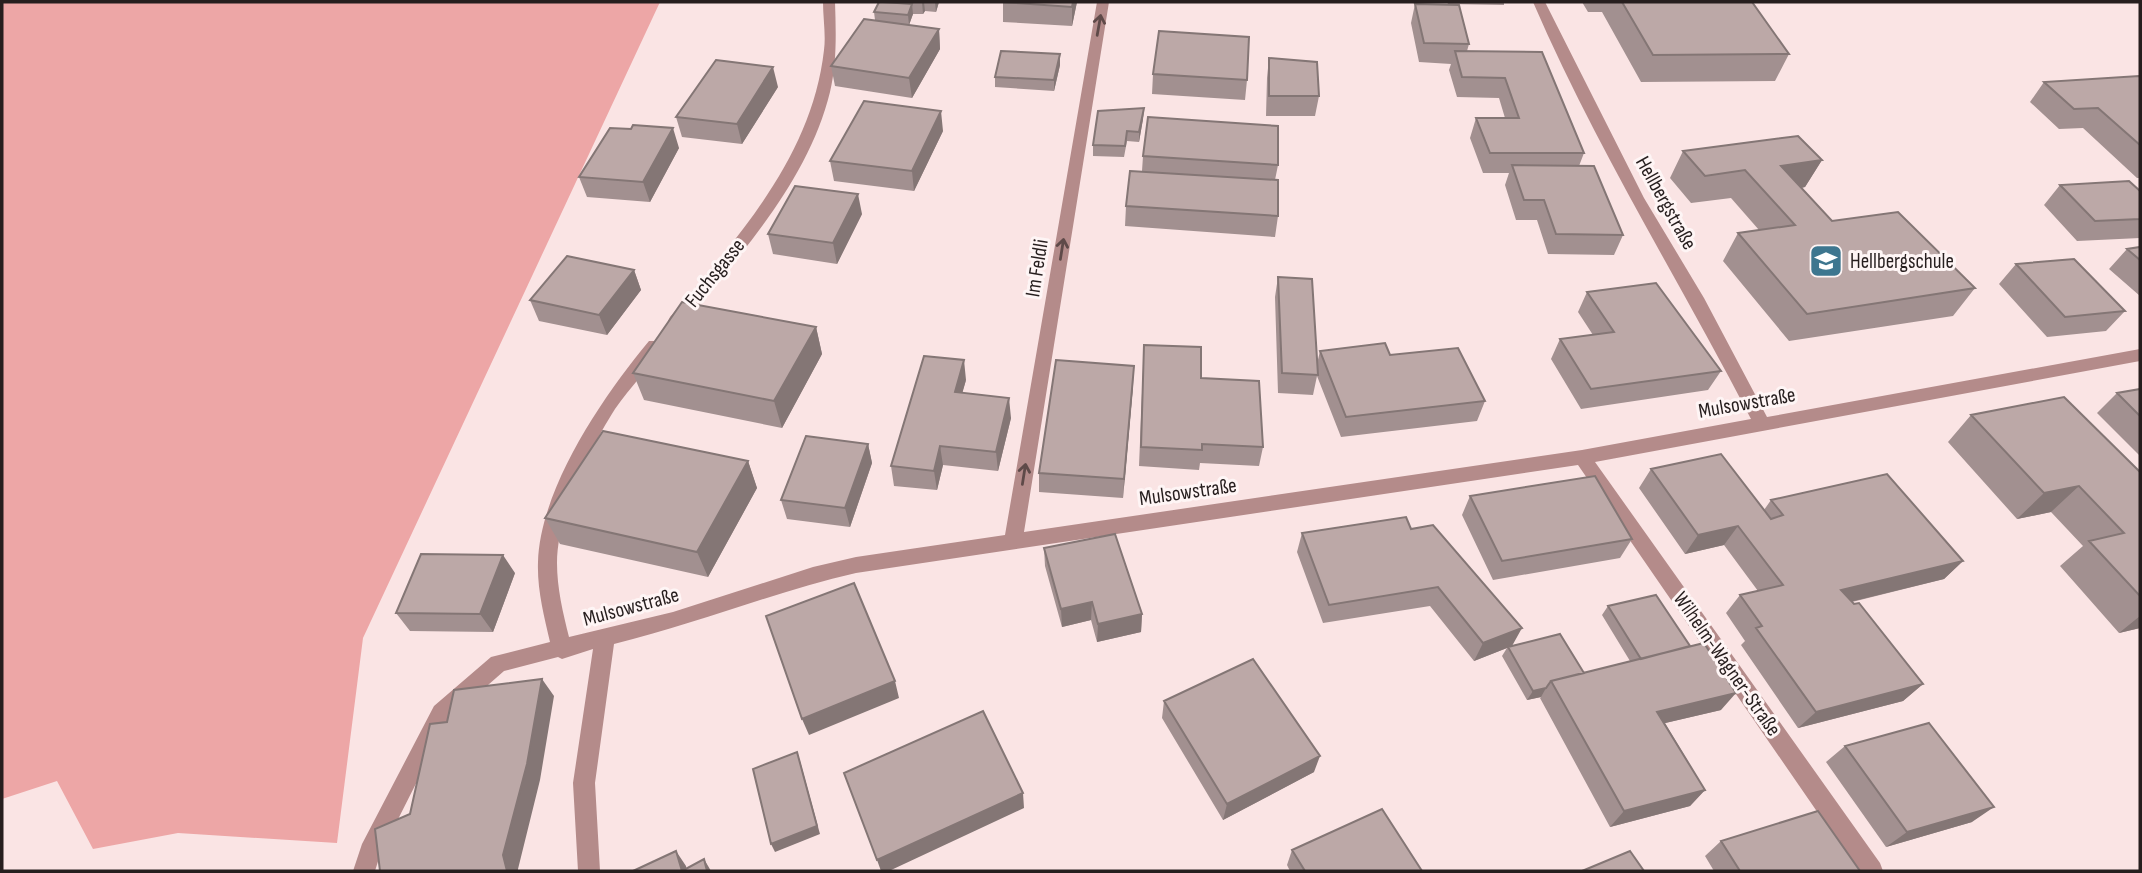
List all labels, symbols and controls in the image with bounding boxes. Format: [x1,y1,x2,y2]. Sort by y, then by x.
one-way arrow [1093,14,1106,37]
street label: Hellbergstraße [1630,152,1702,254]
street label: Fuchsgasse [680,234,750,312]
street label: Im Feldli [1020,237,1054,299]
one-way arrow [1056,238,1069,261]
school or university icon: Hellbergschule [1807,242,1845,280]
place label: Hellbergschule [1850,249,1954,274]
street label: Mulsowstraße [1697,382,1797,424]
one-way arrow [1018,463,1031,486]
street label: Mulsowstraße [1138,473,1238,511]
street label: Mulsowstraße [580,582,682,632]
street label: Wilhelm-Wagner-Straße [1668,587,1786,741]

